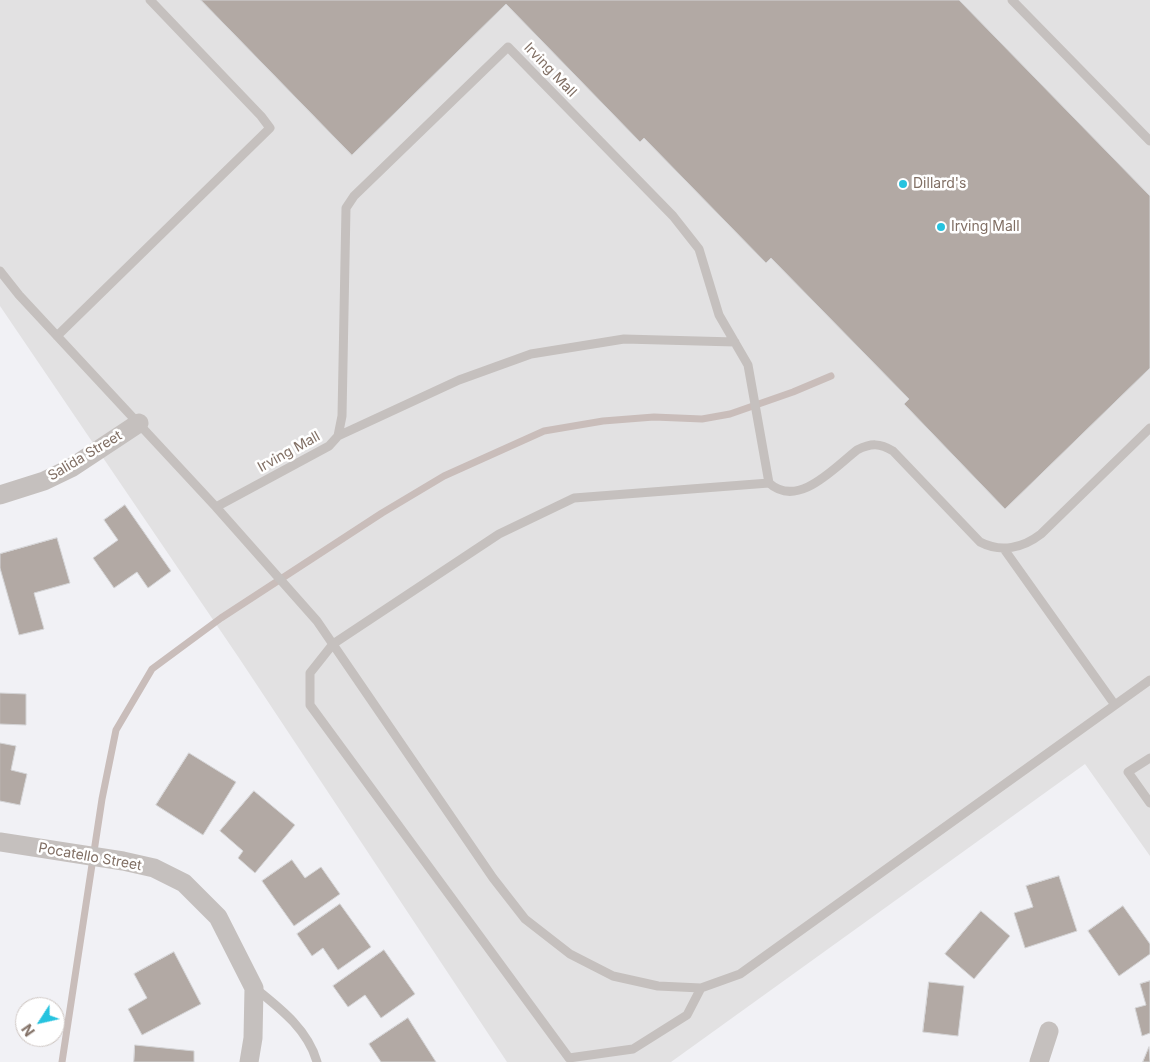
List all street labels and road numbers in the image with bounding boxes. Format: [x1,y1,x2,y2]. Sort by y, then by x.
street label: Irving Mall [520,39,580,101]
street label: Salida Street [45,427,125,485]
street label: Irving Mall [255,428,323,476]
street label: Pocatello Street [37,840,143,874]

